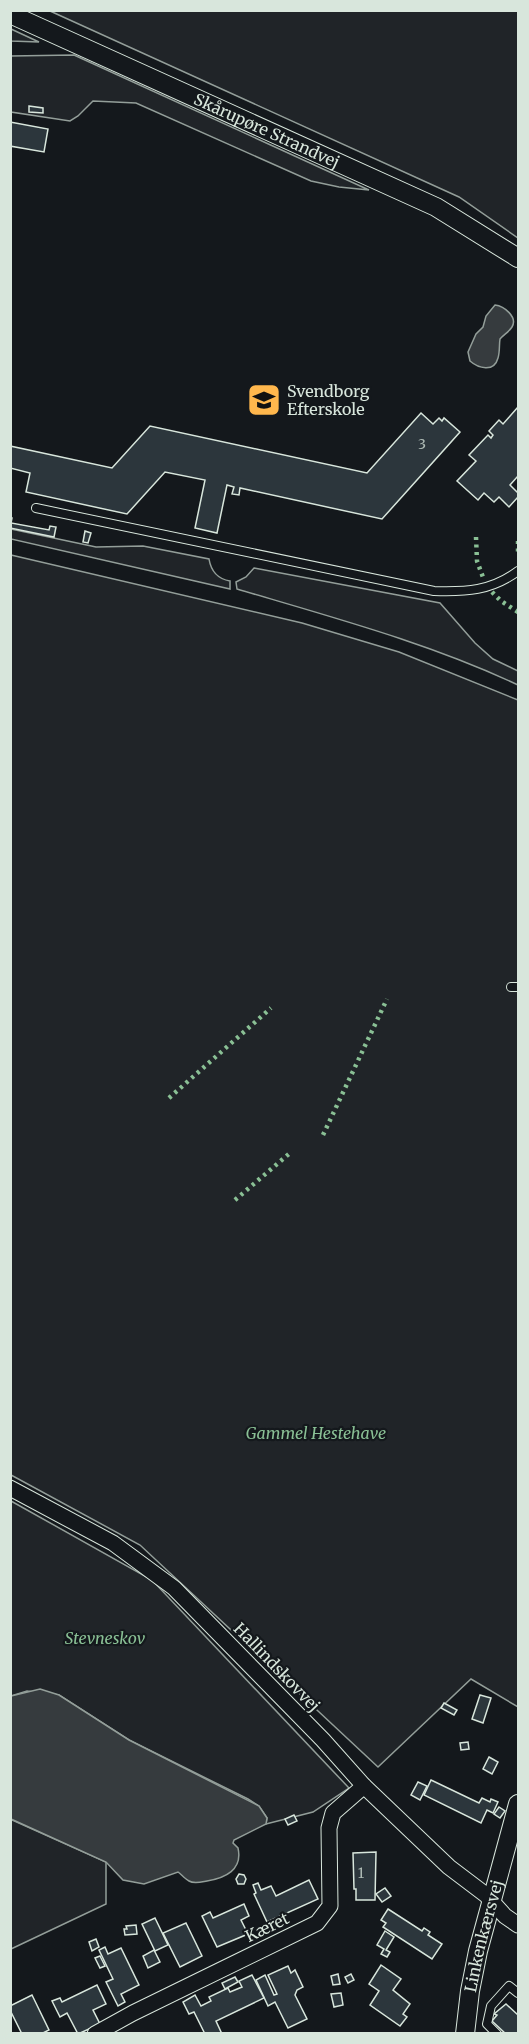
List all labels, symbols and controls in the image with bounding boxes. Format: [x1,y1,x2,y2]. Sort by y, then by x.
street label: Skårupøre Strandvej [191,89,343,172]
place label: Svendborg Efterskole [287,381,370,419]
school or university icon: Svendborg Efterskole [246,382,282,418]
house number: 3 [418,435,426,453]
park label: Gammel Hestehave [246,1423,386,1443]
street label: Hallindskovvej [230,1619,324,1715]
park label: Stevneskov [65,1628,146,1648]
house number: 1 [358,1864,364,1882]
street label: Linkenkærsvej [460,1878,507,1994]
street label: Kæret [242,1908,293,1946]

